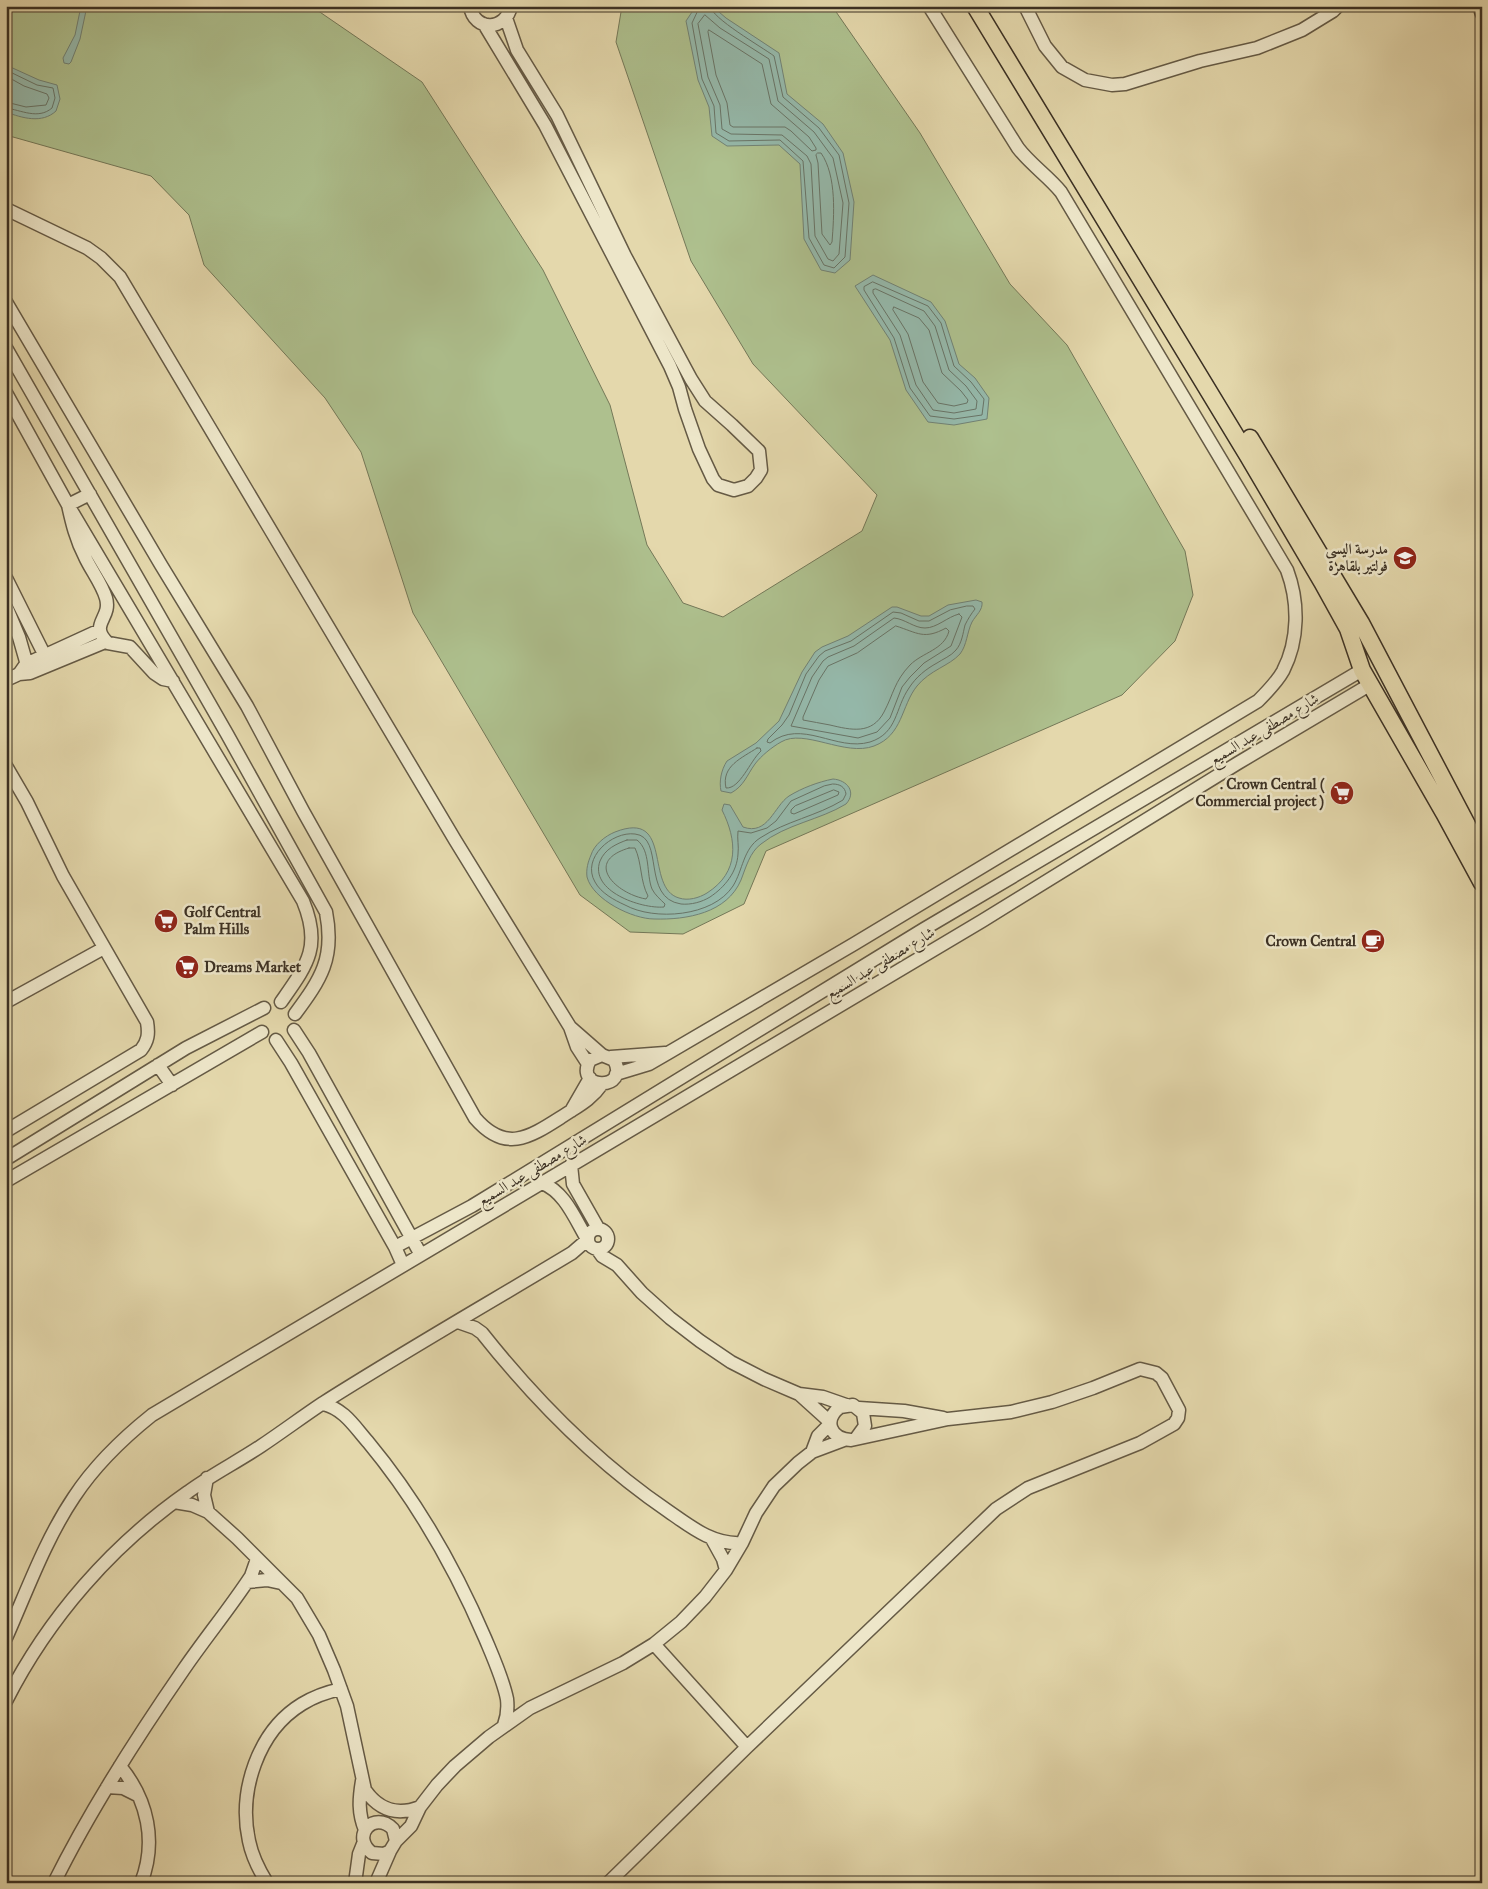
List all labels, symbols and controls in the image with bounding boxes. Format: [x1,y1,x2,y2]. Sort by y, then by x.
place label: مدرسة اليسي فولتير بلقاهرة [1325,540,1388,576]
school or university icon: مدرسة اليسي فولتير بلقاهرة [1392,545,1418,571]
street label: شارع مصطفى عبد السميع [1206,689,1325,773]
place label: . Crown Central ( Commercial project ) [1195,775,1325,811]
supermarket icon: . Crown Central ( Commercial project ) [1329,780,1355,806]
place label: Golf Central Palm Hills [184,903,262,938]
supermarket icon: Golf Central Palm Hills [153,908,179,934]
street label: شارع مصطفى عبد السميع [822,923,941,1007]
cafe icon: Crown Central [1360,928,1386,954]
place label: Crown Central [1266,932,1357,950]
supermarket icon: Dreams Market [174,954,200,980]
place label: Dreams Market [204,958,302,976]
street label: شارع مصطفى عبد السميع [474,1130,593,1214]

